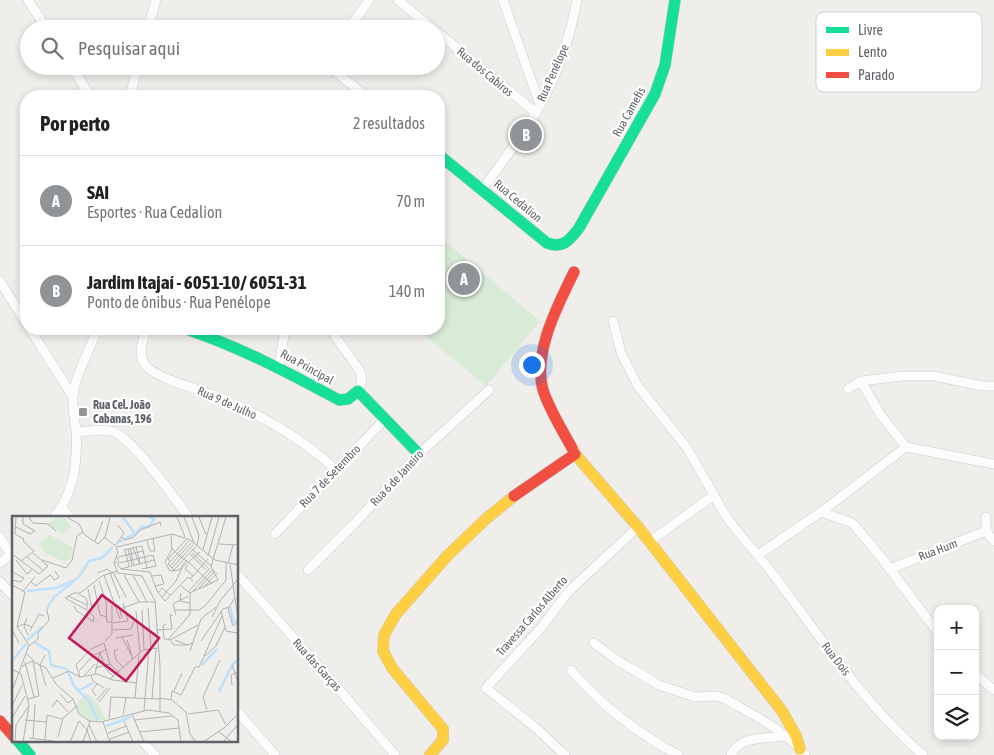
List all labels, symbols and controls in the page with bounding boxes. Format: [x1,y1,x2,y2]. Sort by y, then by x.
legend [816,12,982,92]
search box [20,20,445,75]
text: Livre [858,22,883,38]
icon: search [38,34,66,62]
text: Pesquisar aqui [78,37,180,59]
street label: Rua Penélope [534,42,572,104]
street label: Rua dos Cabiros [454,44,516,100]
text: Lento [858,44,887,60]
text: Parado [858,67,895,83]
street label: Rua Camefis [610,85,648,139]
text: Por perto [40,111,110,135]
text: 2 resultados [353,114,425,132]
pin: B [510,116,542,154]
street label: Rua Cedalion [491,177,545,225]
text: SAI [87,181,109,203]
text: A [52,192,60,210]
text: 70 m [396,192,425,210]
text: Esportes · Rua Cedalion [87,203,222,221]
pin: A [448,260,480,298]
text: Jardim Itajaí - 6051-10/ 6051-31 [87,271,307,293]
text: B [52,282,60,300]
text: 140 m [389,282,425,300]
text: Ponto de ônibus · Rua Penélope [87,293,271,311]
street label: Rua Principal [278,347,337,388]
your location [519,352,545,378]
street label: Rua 9 de Julho [195,384,259,422]
place label: Rua Cel. João Cabanas, 196 [93,398,152,426]
marker: Rua Cel. João Cabanas, 196 [77,406,89,418]
street label: Rua 7 de Setembro [297,441,364,510]
street label: Rua 6 de Janeiro [367,447,427,509]
inset map [12,516,239,742]
street label: Rua Hum [917,536,959,564]
street label: Travessa Carlos Alberto [494,573,571,659]
map controls [934,605,979,740]
button: + [934,605,979,650]
street label: Rua das Garças [290,636,344,694]
street label: Rua Dois [819,640,853,678]
button: − [934,650,979,695]
button: layers [934,695,979,740]

